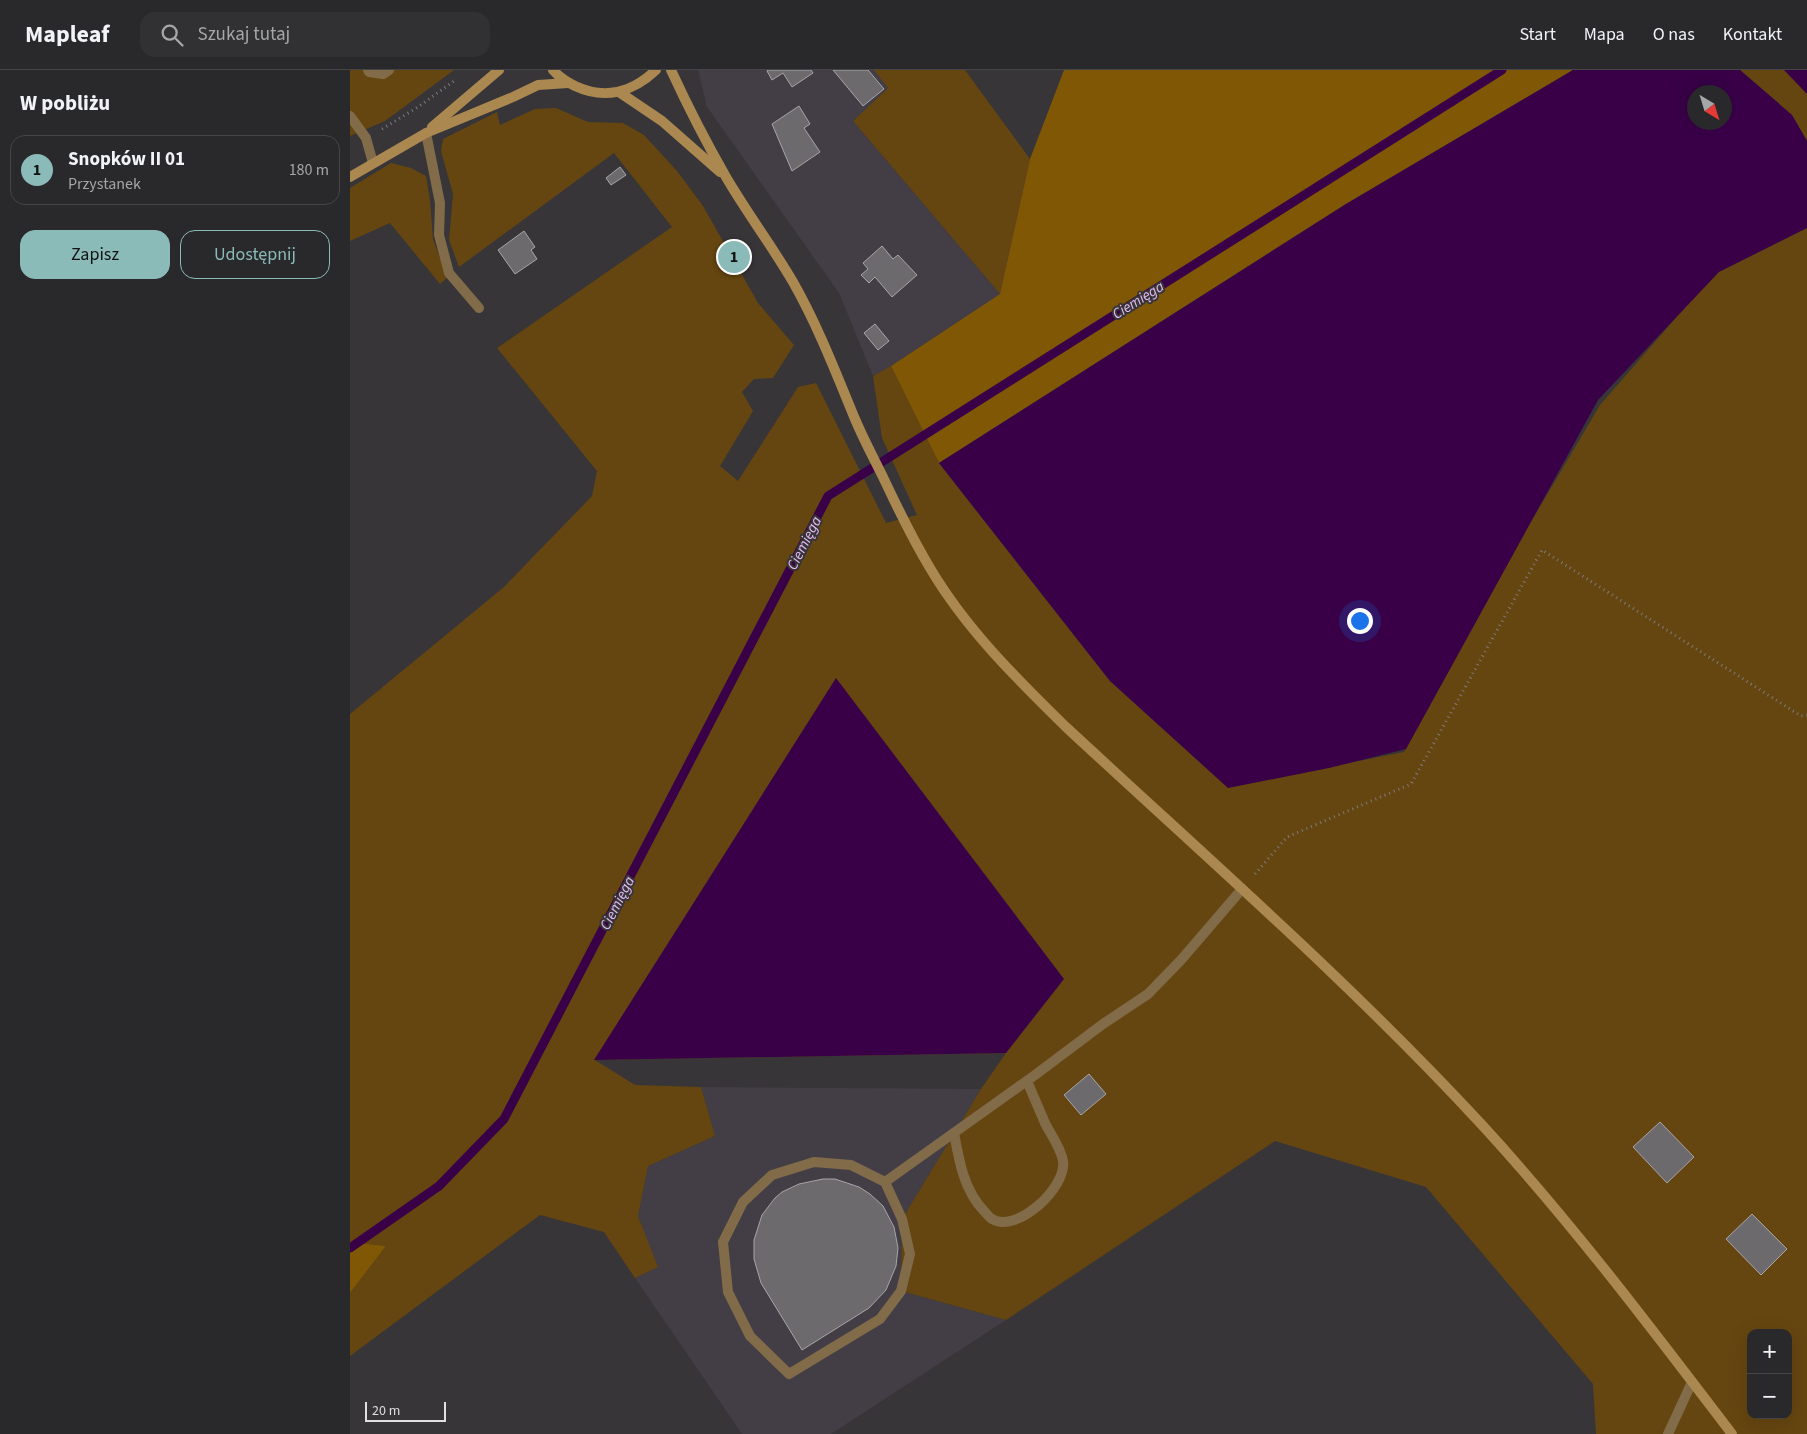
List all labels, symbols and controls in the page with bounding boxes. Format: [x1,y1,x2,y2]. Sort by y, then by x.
search box [140,12,490,57]
text: Mapleaf [25,17,110,52]
icon: search [158,21,186,49]
text: Szukaj tutaj [198,21,290,48]
text: Start [1519,22,1556,47]
text: Mapa [1584,22,1625,47]
text: O nas [1653,22,1695,47]
text: Kontakt [1723,22,1782,47]
north arrow [1687,85,1732,130]
text: W pobliżu [20,88,110,118]
text: Snopków II 01 [68,146,185,173]
text: 1 [33,159,41,181]
text: 180 m [289,159,329,181]
text: Przystanek [68,173,141,195]
button: Zapisz [20,230,170,279]
button: Udostępnij [180,230,330,279]
pin: 1 [718,238,750,276]
water label: Ciemięga [1108,276,1168,325]
water label: Ciemięga [782,513,827,574]
your location [1347,608,1373,634]
water label: Ciemięga [595,873,640,934]
map controls [1747,1329,1792,1419]
button: + [1747,1329,1792,1374]
button: − [1747,1374,1792,1419]
scale bar [365,1399,446,1422]
text: 20 m [372,1401,400,1421]

